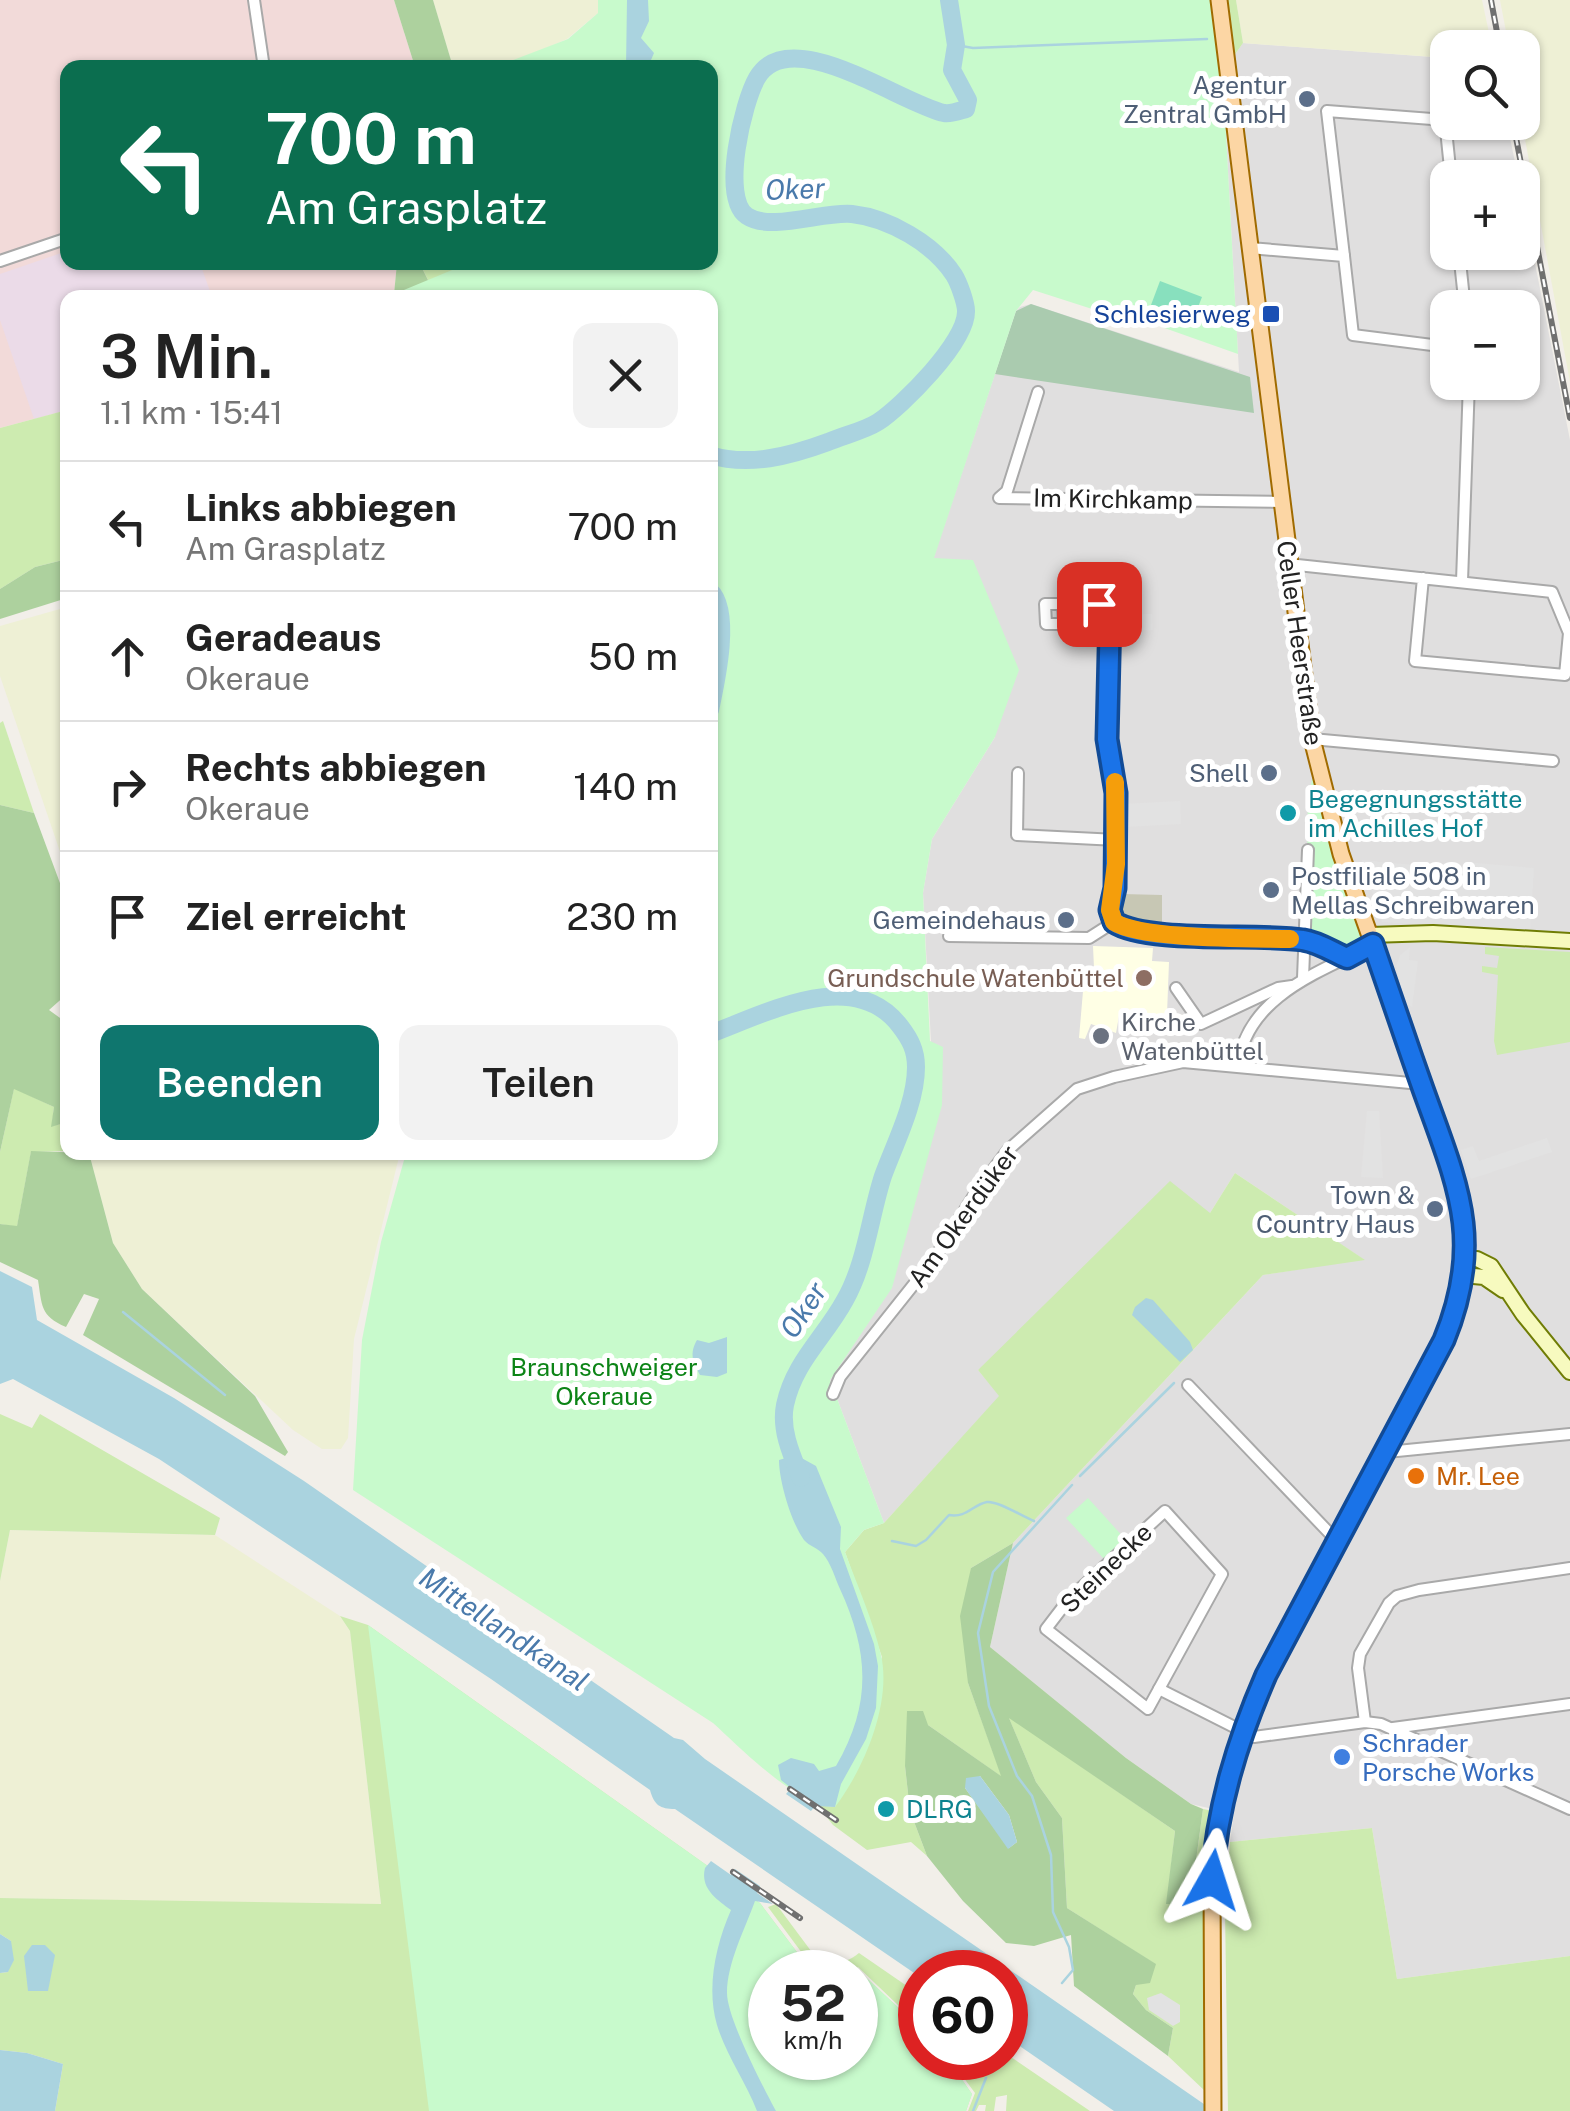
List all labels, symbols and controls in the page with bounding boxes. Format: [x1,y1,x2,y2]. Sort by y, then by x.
map controls [1430,30,1540,400]
button: search [1430,30,1540,140]
place label: Agentur Zentral GmbH [1123,70,1287,129]
marker: Agentur Zentral GmbH [1296,88,1318,110]
text: 700 m [265,97,477,180]
icon: left [100,100,230,230]
button: + [1430,160,1540,270]
water label: Oker [765,171,826,206]
text: Am Grasplatz [265,181,547,234]
button: − [1430,290,1540,400]
place label: Schlesierweg [1093,299,1251,329]
marker: Schlesierweg [1260,303,1282,325]
text: 3 Min. [100,321,273,392]
button: close [573,323,678,428]
text: 1.1 km · 15:41 [100,394,283,431]
street label: Im Kirchkamp [1033,483,1193,515]
text: Links abbiegen [185,485,457,530]
icon: left [100,499,155,554]
text: 700 m [568,504,678,549]
text: Am Grasplatz [185,530,386,567]
street label: Celler Heerstraße [1271,539,1329,747]
pin [1057,562,1142,647]
icon: arrive [1072,577,1127,632]
text: Geradeaus [185,615,382,660]
icon: ahead [100,629,155,684]
text: 50 m [588,634,678,679]
text: Okeraue [185,660,310,697]
text: Rechts abbiegen [185,745,487,790]
place label: Shell [1189,758,1249,788]
icon: right [100,759,155,814]
marker: Shell [1258,762,1280,784]
text: 140 m [573,764,678,809]
place label: Begegnungsstätte im Achilles Hof [1308,784,1522,843]
text: Okeraue [185,790,310,827]
marker: Begegnungsstätte im Achilles Hof [1277,802,1299,824]
place label: Postfiliale 508 in Mellas Schreibwaren [1291,861,1535,920]
marker: Postfiliale 508 in Mellas Schreibwaren [1260,879,1282,901]
icon: arrive [100,889,155,944]
text: Ziel erreicht [185,894,407,939]
text: 230 m [566,894,678,939]
place label: Gemeindehaus [873,905,1046,935]
marker: Gemeindehaus [1055,909,1077,931]
place label: Grundschule Watenbüttel [827,963,1124,993]
marker: Grundschule Watenbüttel [1133,967,1155,989]
place label: Kirche Watenbüttel [1121,1007,1264,1066]
button: Beenden [100,1025,379,1140]
button: Teilen [399,1025,678,1140]
marker: Kirche Watenbüttel [1090,1025,1112,1047]
street label: Am Okerdüker [902,1139,1024,1293]
place label: Town & Country Haus [1256,1180,1415,1239]
marker: Town & Country Haus [1424,1198,1446,1220]
water label: Oker [772,1275,833,1344]
park label: Braunschweiger Okeraue [510,1352,698,1411]
place label: Mr. Lee [1436,1461,1520,1491]
marker: Mr. Lee [1405,1465,1427,1487]
street label: Steinecke [1054,1517,1158,1619]
water label: Mittellandkanal [414,1560,595,1697]
place label: Schrader Porsche Works [1362,1728,1535,1787]
marker: Schrader Porsche Works [1331,1746,1353,1768]
place label: DLRG [906,1794,973,1824]
marker: DLRG [875,1798,897,1820]
position arrow [1160,1828,1264,1932]
speed limit sign: 60 [898,1950,1028,2080]
text: 52 [780,1973,846,2032]
text: km/h [784,2025,842,2055]

